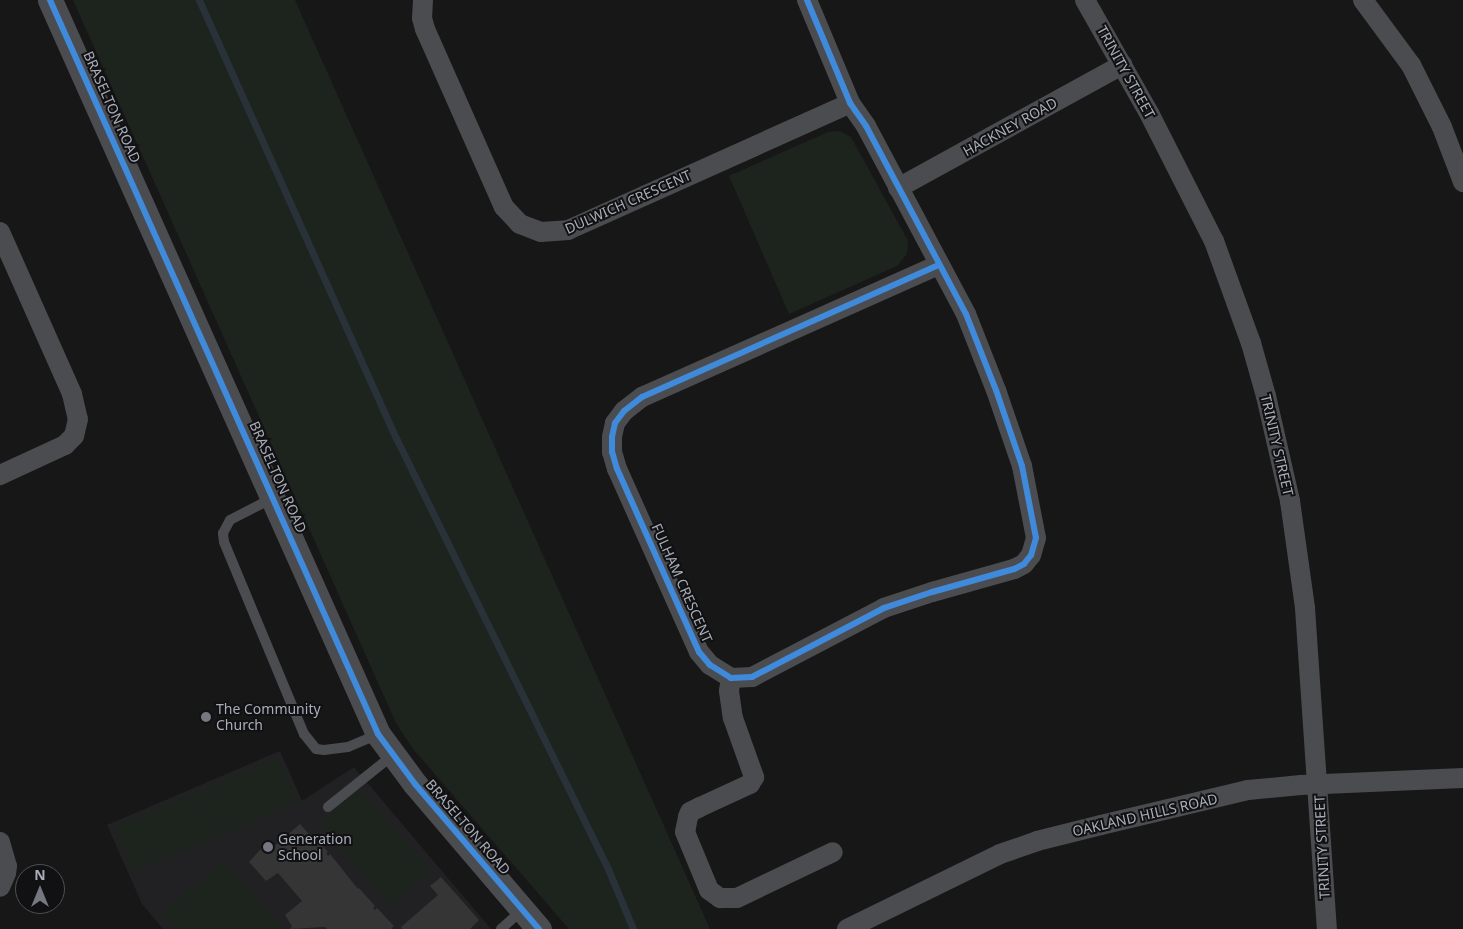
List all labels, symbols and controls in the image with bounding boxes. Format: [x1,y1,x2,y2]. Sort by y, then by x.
street label: TRINITY STREET [1094,23,1158,121]
street label: BRASELTON ROAD [80,49,144,165]
street label: HACKNEY ROAD [960,94,1060,160]
street label: DULWICH CRESCENT [562,167,694,237]
street label: TRINITY STREET [1257,393,1297,497]
street label: BRASELTON ROAD [246,419,310,535]
street label: FULHAM CRESCENT [648,521,716,645]
place label: The Community Church [216,701,321,734]
marker: The Community Church [200,711,212,723]
street label: BRASELTON ROAD [422,776,514,878]
street label: OAKLAND HILLS ROAD [1071,790,1219,840]
street label: TRINITY STREET [1311,795,1333,899]
place label: Generation School [278,831,352,864]
marker: Generation School [262,841,274,853]
north arrow [15,864,65,914]
text: N [34,865,46,884]

